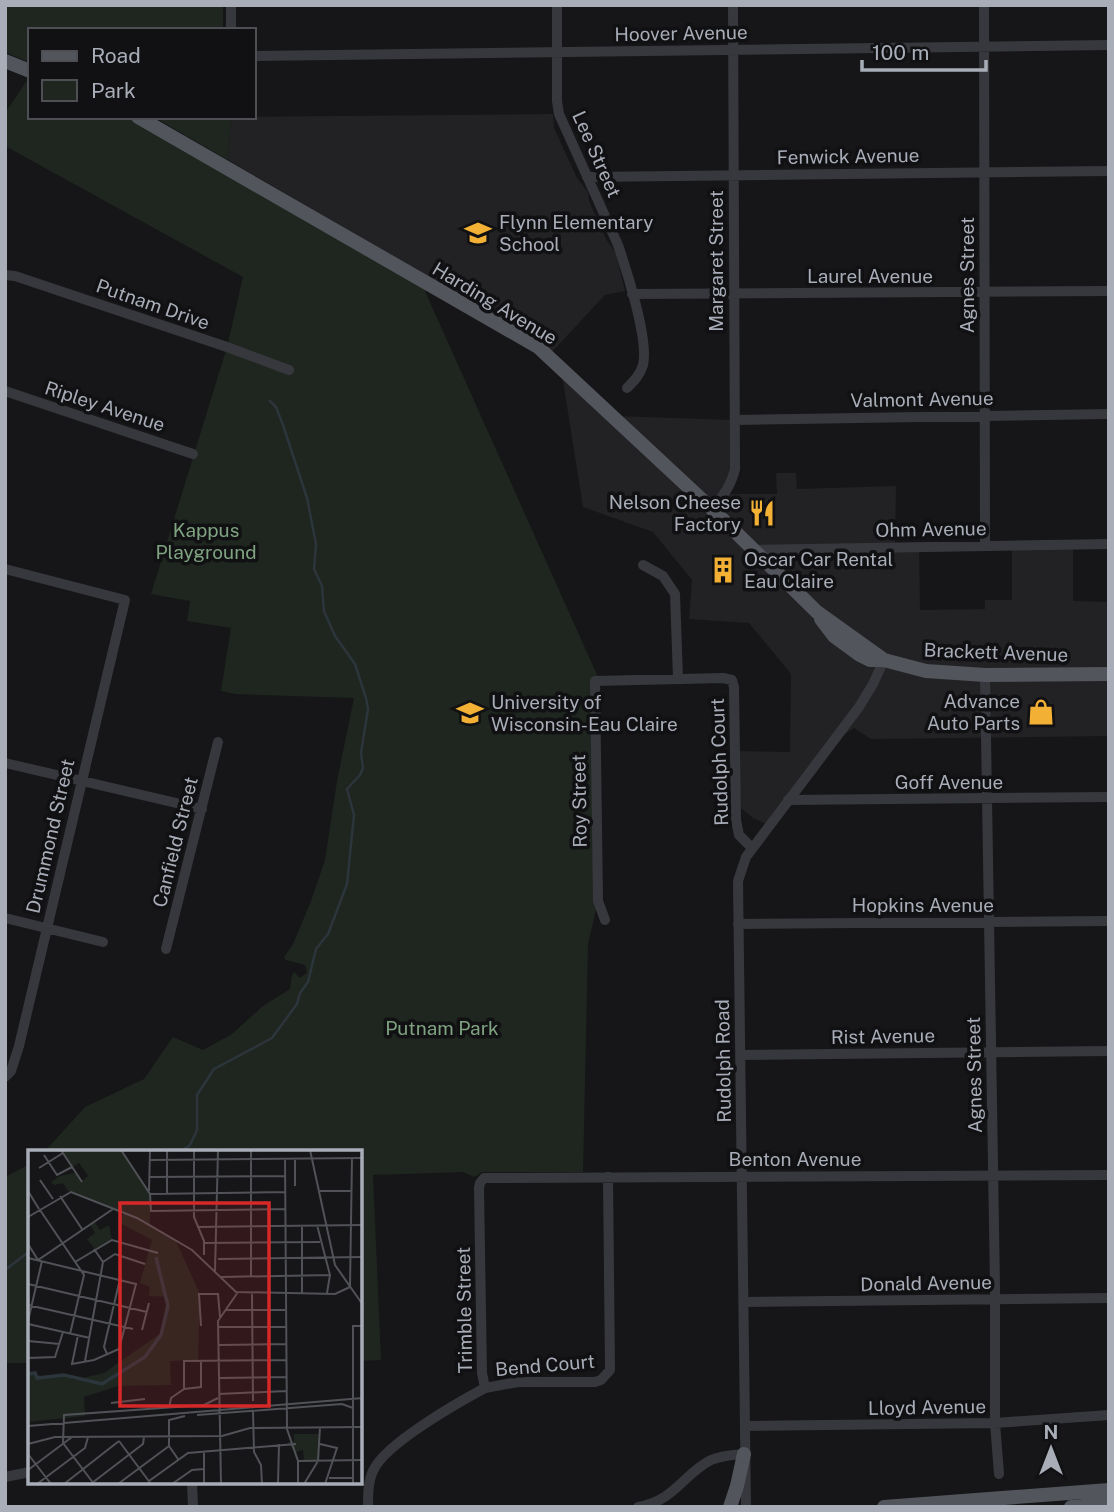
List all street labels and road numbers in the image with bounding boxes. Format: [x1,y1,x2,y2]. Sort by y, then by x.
street label: Hoover Avenue [614,21,748,45]
street label: Lee Street [568,107,626,201]
street label: Fenwick Avenue [776,144,920,168]
street label: Margaret Street [705,190,727,332]
street label: Agnes Street [956,217,978,333]
street label: Harding Avenue [429,257,561,349]
street label: Laurel Avenue [807,265,933,287]
street label: Putnam Drive [93,274,213,334]
street label: Ripley Avenue [42,376,168,436]
street label: Valmont Avenue [850,387,994,411]
street label: Ohm Avenue [875,517,987,541]
street label: Brackett Avenue [923,638,1069,666]
street label: Rudolph Court [706,698,732,826]
street label: Roy Street [567,754,591,848]
street label: Drummond Street [22,757,78,915]
street label: Goff Avenue [895,771,1003,793]
street label: Canfield Street [148,774,202,910]
street label: Hopkins Avenue [852,894,994,916]
street label: Rudolph Road [711,999,735,1123]
street label: Agnes Street [962,1017,986,1133]
street label: Rist Avenue [831,1024,935,1048]
street label: Benton Avenue [729,1148,861,1170]
street label: Trimble Street [452,1246,476,1374]
street label: Donald Avenue [860,1271,992,1295]
street label: Bend Court [494,1350,596,1380]
street label: Lloyd Avenue [868,1395,986,1419]

